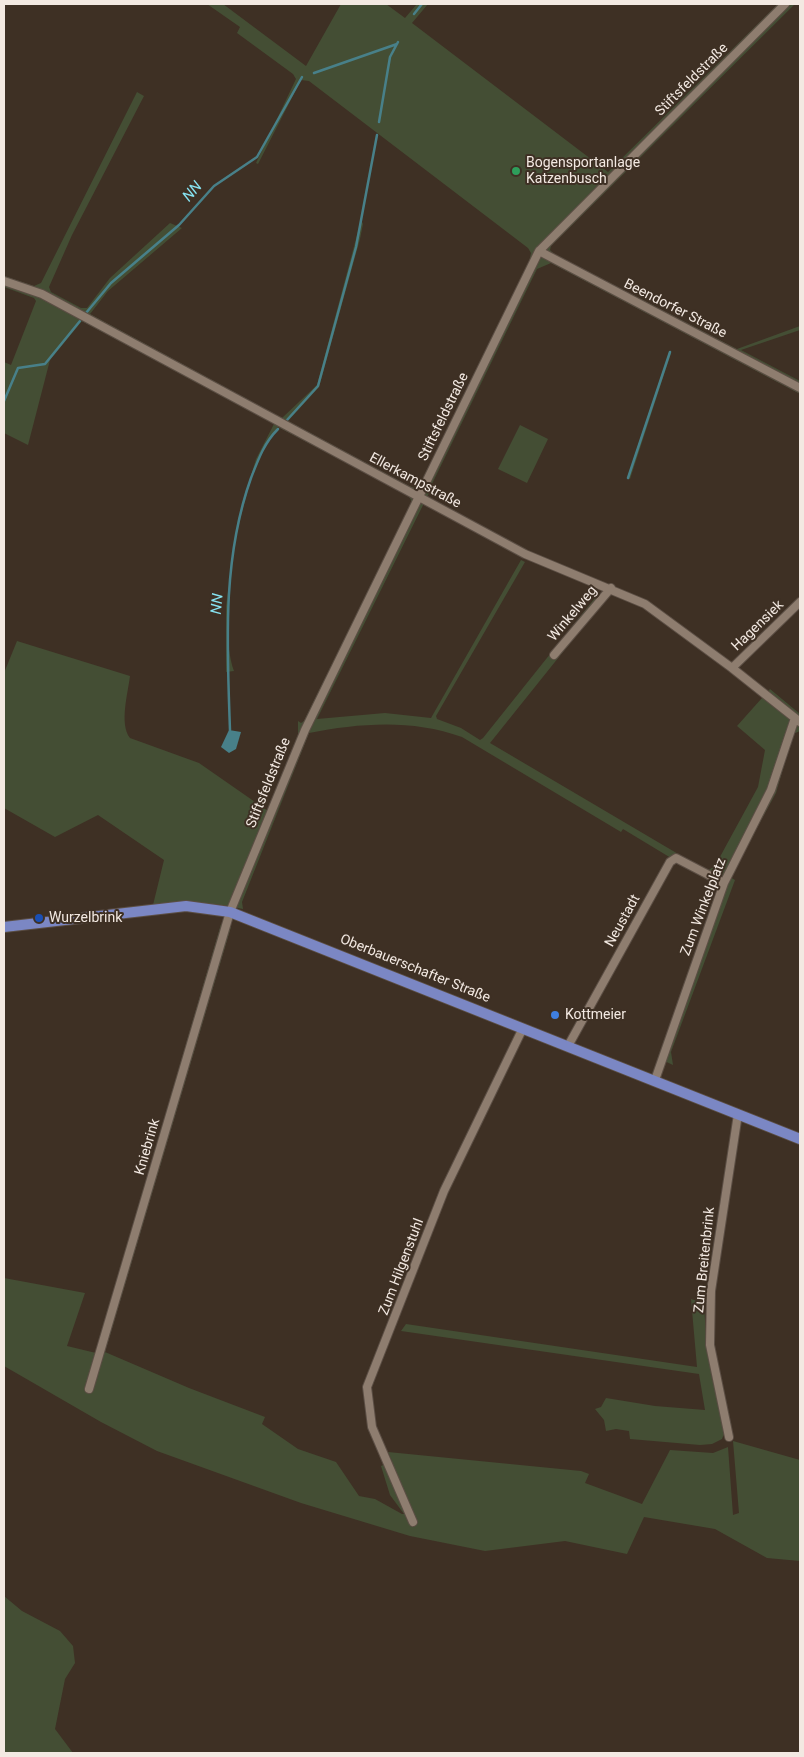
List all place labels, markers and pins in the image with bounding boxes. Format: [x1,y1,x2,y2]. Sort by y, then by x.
place label: Bogensportanlage Katzenbusch [526,155,640,188]
marker: Bogensportanlage Katzenbusch [510,165,522,177]
place label: Wurzelbrink [49,910,122,926]
marker: Wurzelbrink [33,912,45,924]
place label: Kottmeier [565,1007,626,1023]
marker: Kottmeier [549,1009,561,1021]

